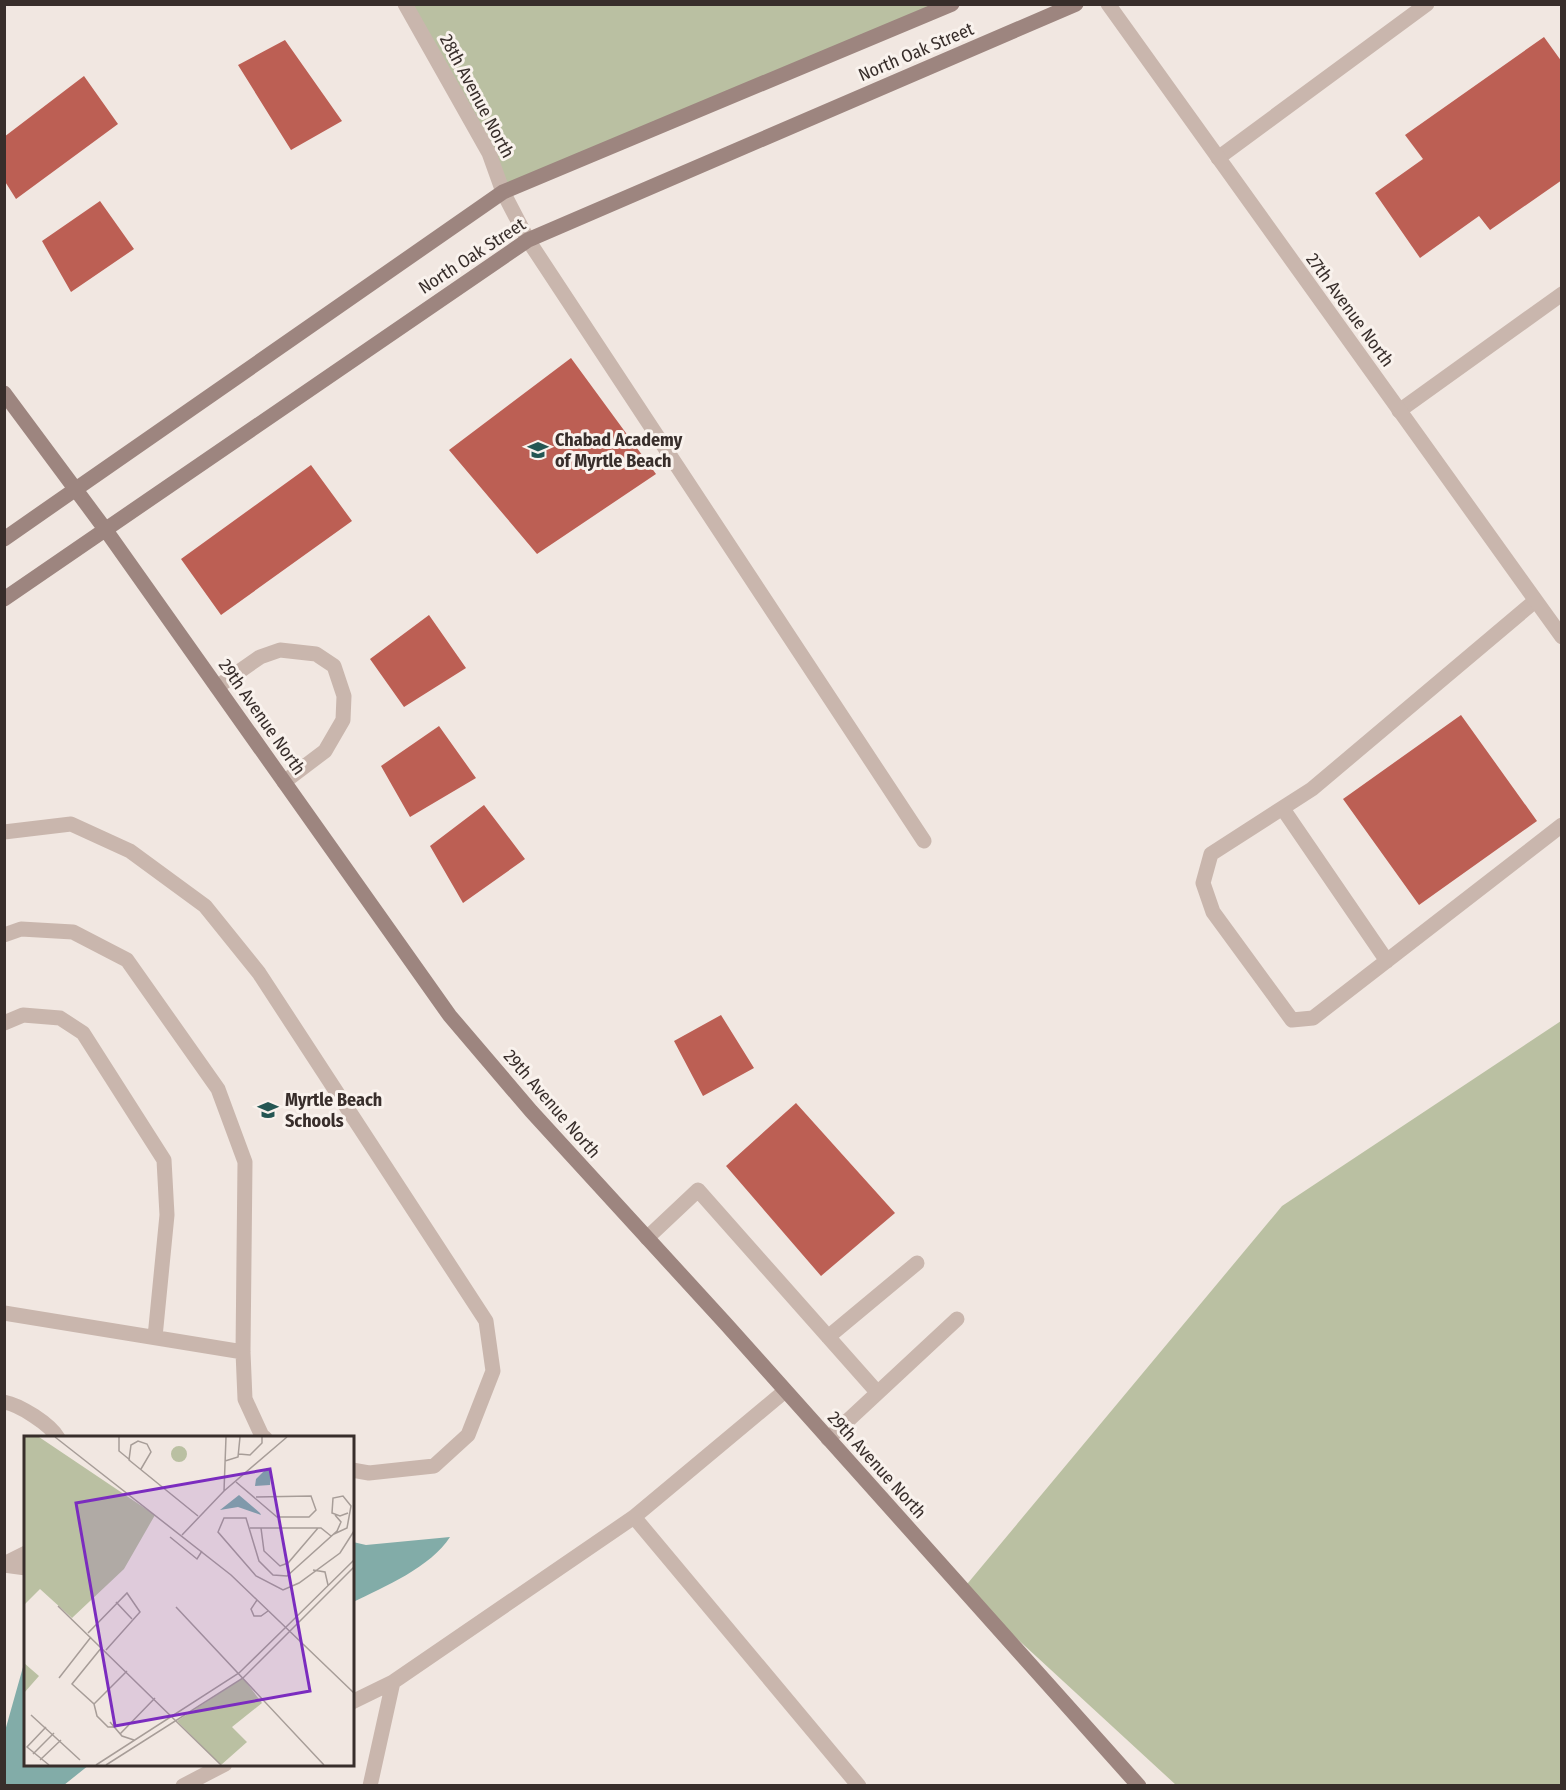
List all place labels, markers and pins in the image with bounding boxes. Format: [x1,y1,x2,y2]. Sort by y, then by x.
place label: Chabad Academy of Myrtle Beach [555,429,683,472]
school or university icon: Chabad Academy of Myrtle Beach [526,438,550,462]
place label: Myrtle Beach Schools [285,1089,382,1132]
school or university icon: Myrtle Beach Schools [256,1098,280,1122]

